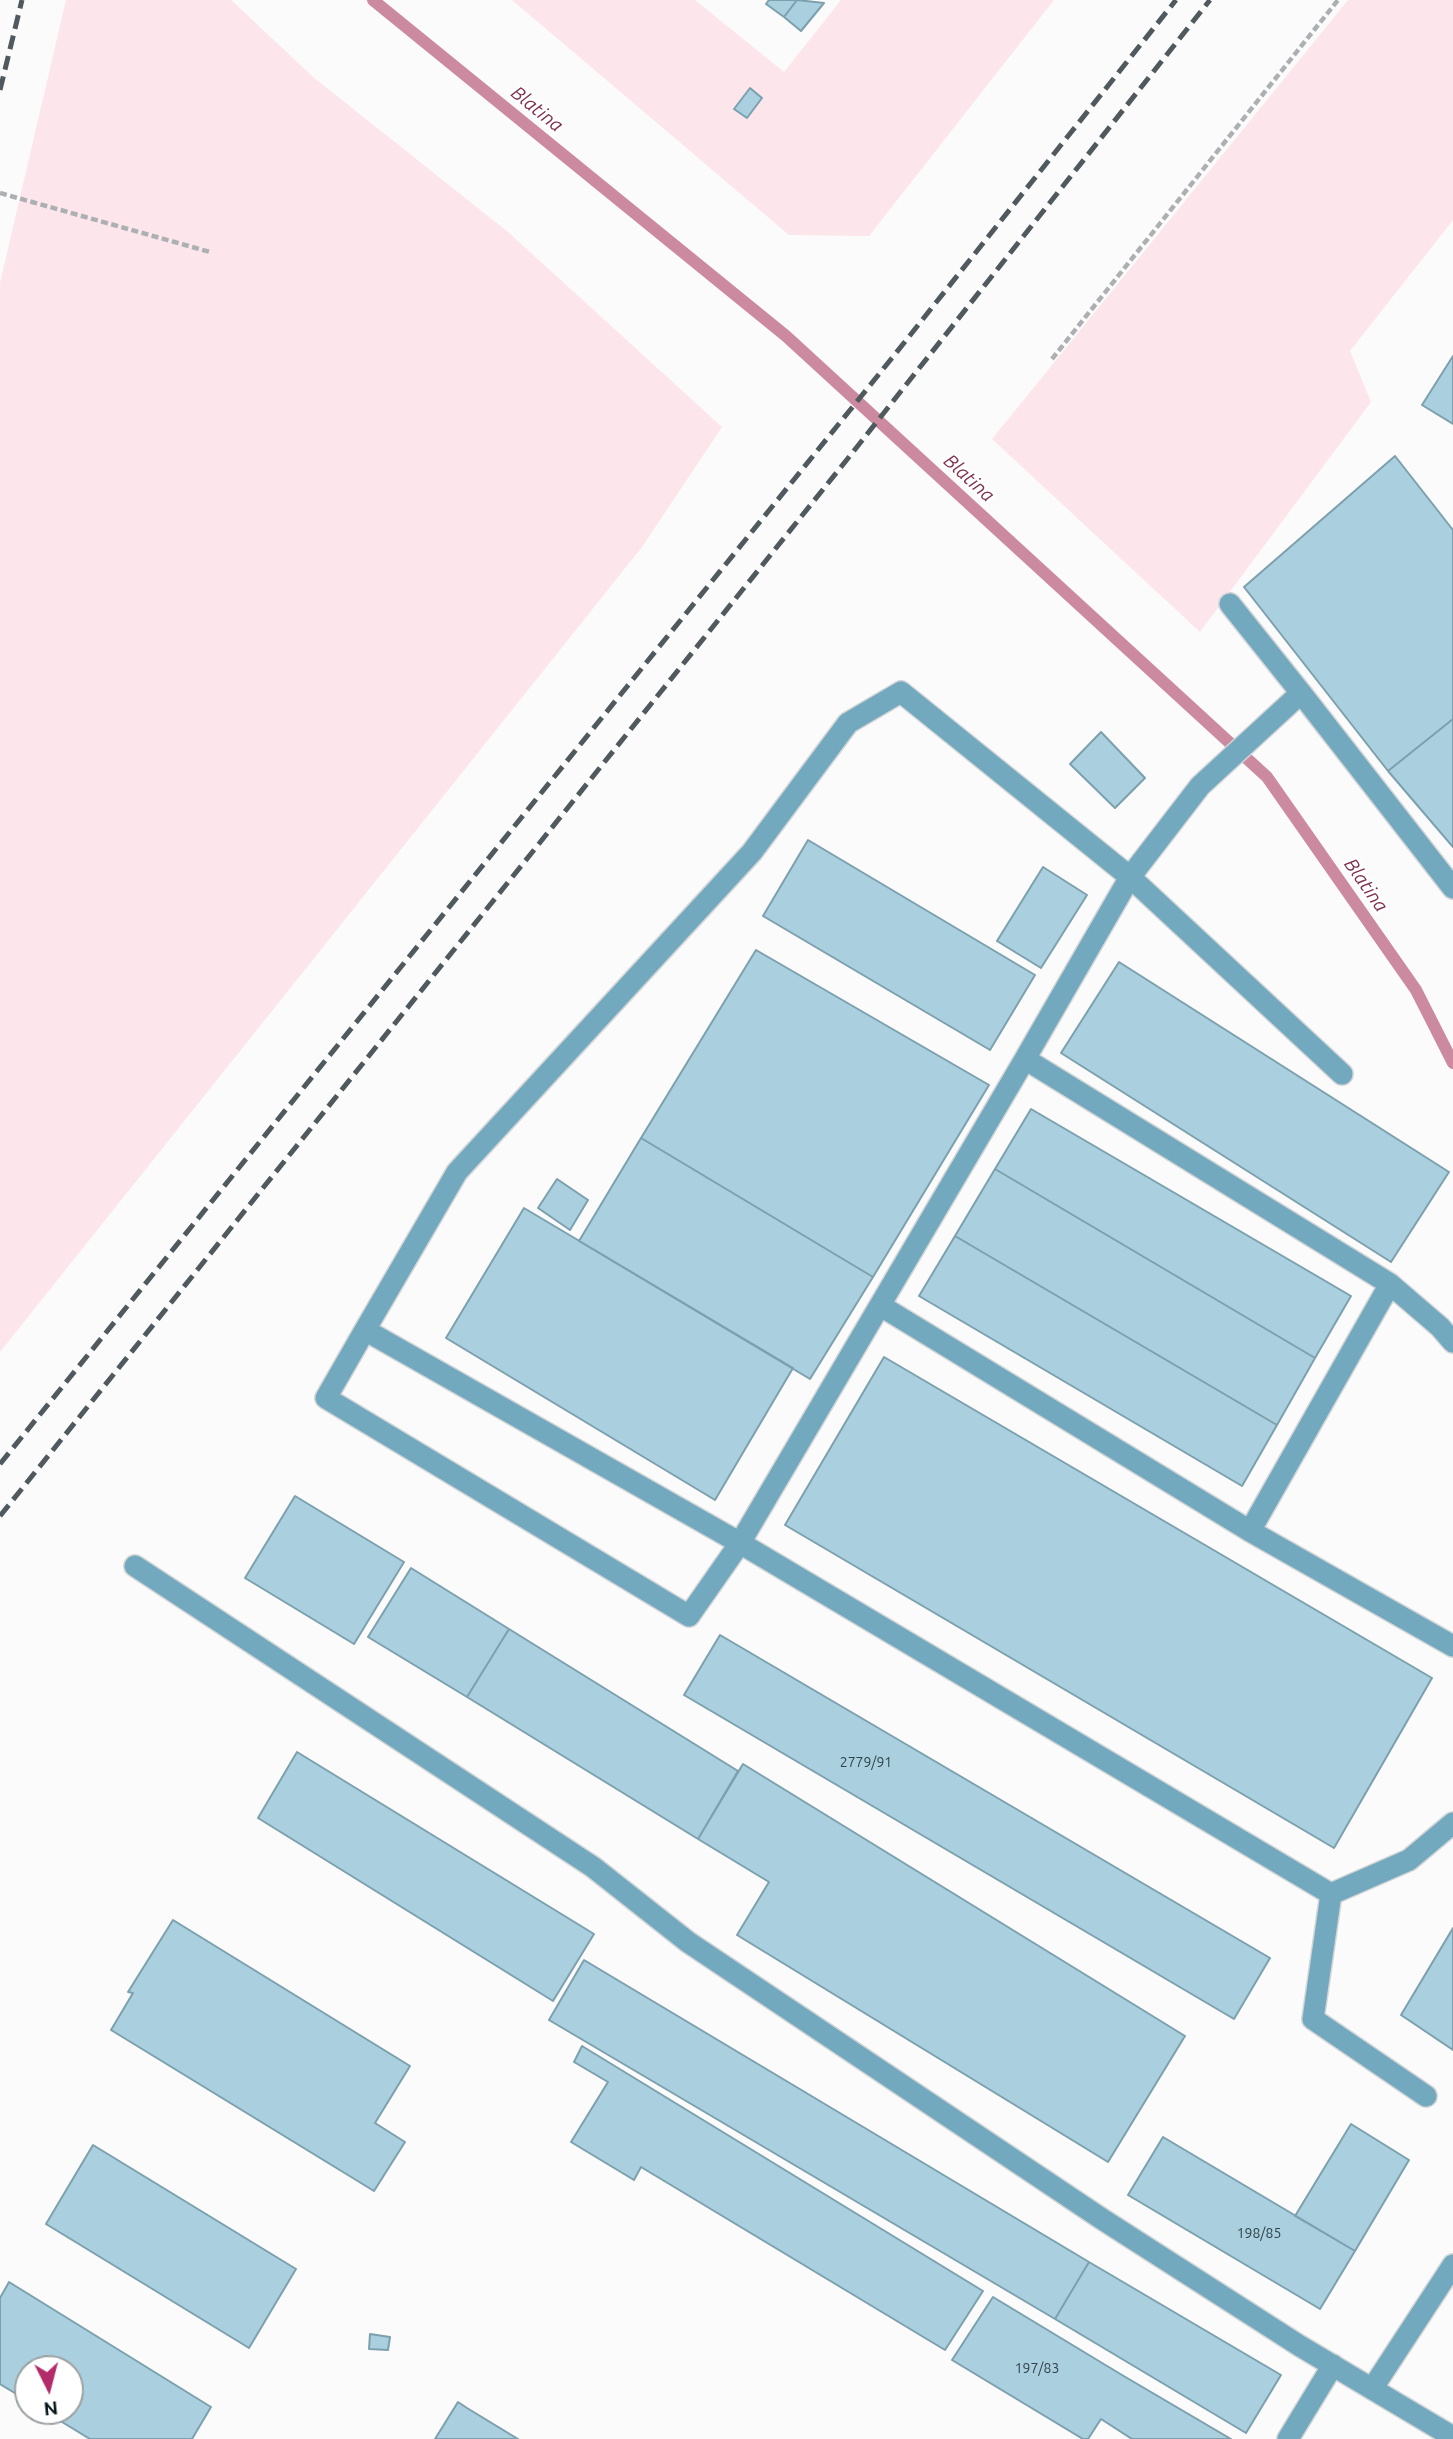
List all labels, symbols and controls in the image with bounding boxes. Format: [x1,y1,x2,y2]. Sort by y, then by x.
water label: Blatina [506,81,568,137]
water label: Blatina [939,449,999,507]
water label: Blatina [1339,854,1393,916]
house number: 2779/91 [840,1754,892,1770]
house number: 198/85 [1237,2225,1281,2241]
north arrow [14,2355,84,2425]
house number: 197/83 [1015,2360,1059,2376]
text: N [43,2397,59,2421]

